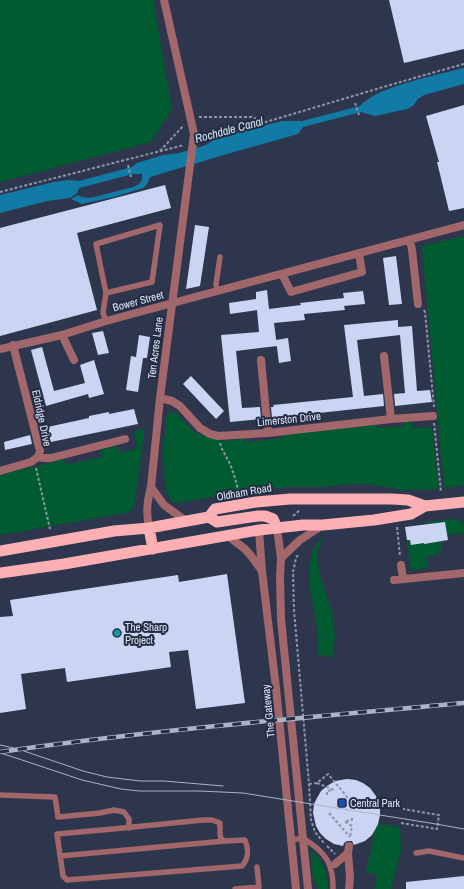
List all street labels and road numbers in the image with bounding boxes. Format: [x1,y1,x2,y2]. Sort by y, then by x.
street label: Bower Street [111,287,165,315]
street label: Ten Acres Lane [144,316,166,380]
street label: Eldridge Drive [29,388,55,448]
street label: Limerston Drive [256,409,322,429]
street label: Oldham Road [215,480,273,504]
street label: The Gateway [258,683,278,738]

